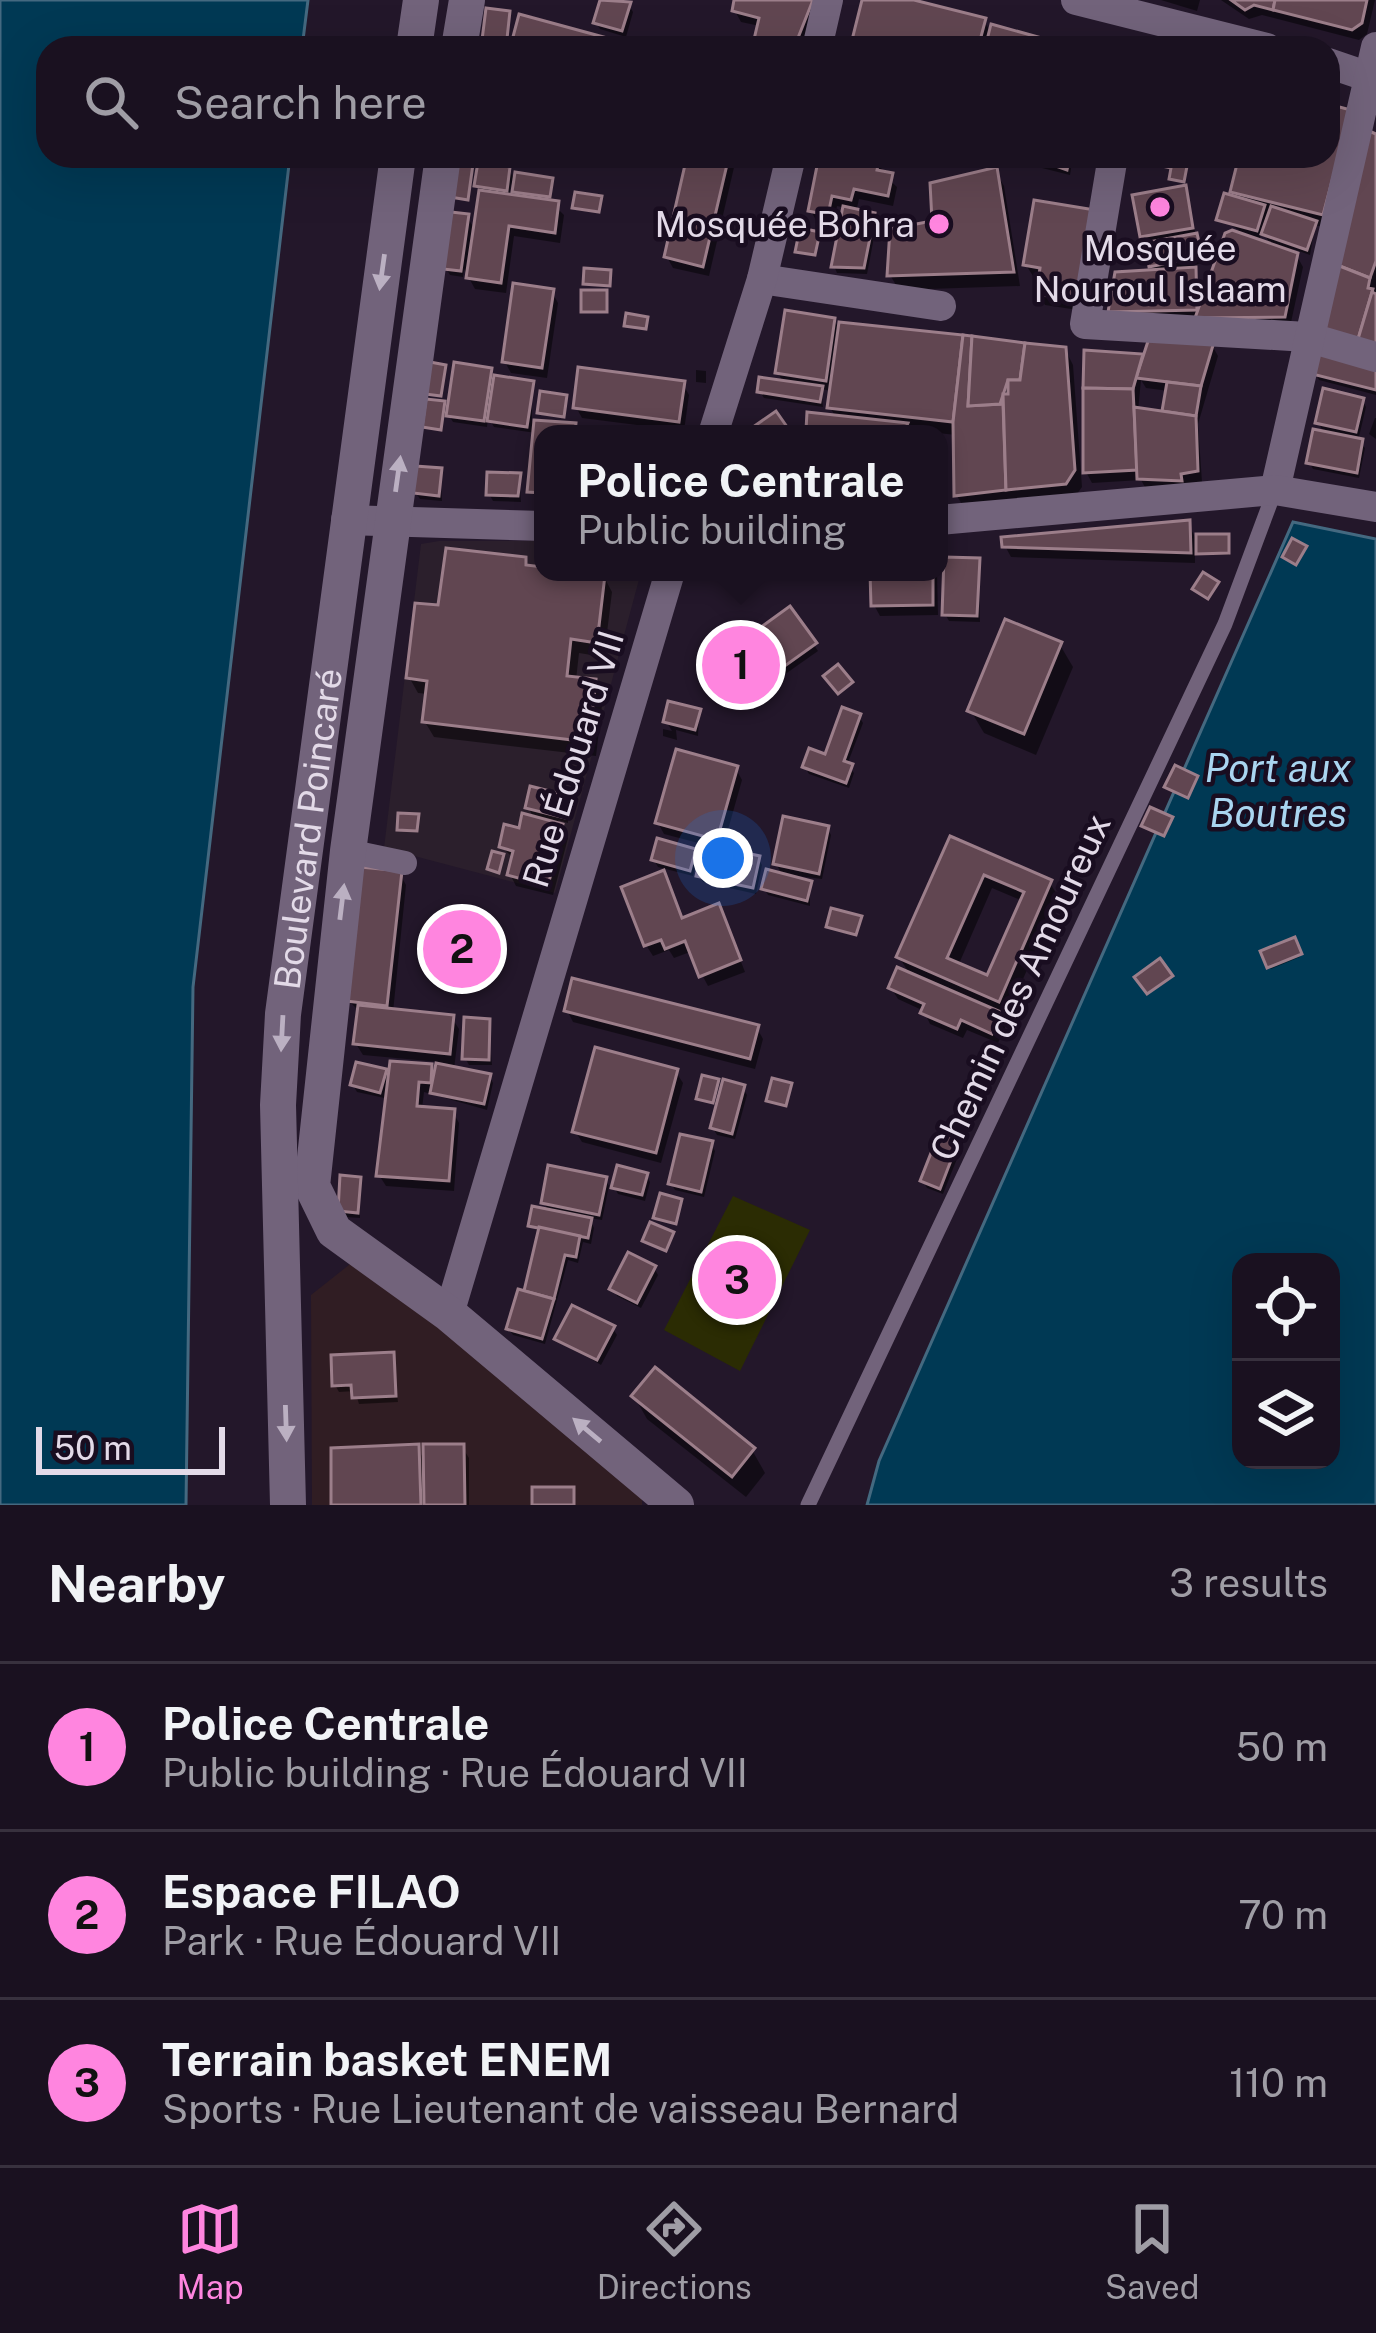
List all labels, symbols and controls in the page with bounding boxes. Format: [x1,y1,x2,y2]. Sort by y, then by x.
search box [36,36,1340,168]
icon: search [78,69,144,135]
text: Search here [174,76,427,129]
marker: Mosquée Nouroul Islaam [1147,194,1173,220]
place label: Mosquée Bohra [655,203,915,245]
marker: Mosquée Bohra [926,211,952,237]
place label: Mosquée Nouroul Islaam [1033,227,1287,310]
one-way arrow [372,254,391,291]
popup [534,425,948,581]
text: Police Centrale [577,454,905,507]
one-way arrow [389,455,408,492]
text: Public building [577,507,847,553]
pin: 1 [702,620,780,710]
street label: Rue Édouard VII [514,626,632,892]
street label: Boulevard Poincaré [265,666,350,992]
water label: Port aux Boutres [1205,745,1351,836]
street label: Chemin des Amoureux [921,807,1119,1167]
your location [693,828,753,888]
one-way arrow [333,883,352,921]
pin: 2 [423,904,501,994]
one-way arrow [272,1015,291,1053]
pin: 3 [698,1235,776,1325]
map controls [1232,1253,1340,1469]
button: locate [1232,1253,1340,1361]
button: layers [1232,1361,1340,1469]
one-way arrow [276,1405,295,1443]
one-way arrow [572,1417,602,1443]
scale bar [36,1421,225,1474]
text: 50 m [54,1429,132,1467]
text: Nearby [48,1554,225,1613]
text: 3 results [1169,1560,1328,1606]
text: Police Centrale [162,1697,489,1750]
text: 1 [79,1724,95,1770]
text: 50 m [1236,1724,1328,1770]
text: Public building · Rue Édouard VII [162,1750,748,1796]
text: Espace FILAO [162,1865,461,1918]
text: 2 [75,1892,99,1938]
text: 70 m [1238,1892,1328,1938]
text: Park · Rue Édouard VII [162,1918,561,1964]
text: Terrain basket ENEM [162,2033,612,2086]
text: 3 [74,2060,100,2106]
text: 110 m [1229,2060,1328,2106]
text: Sports · Rue Lieutenant de vaisseau Bernard [162,2086,959,2132]
tab: Map [177,2196,244,2306]
tab: Directions [597,2196,752,2306]
tab: Saved [1105,2196,1199,2306]

